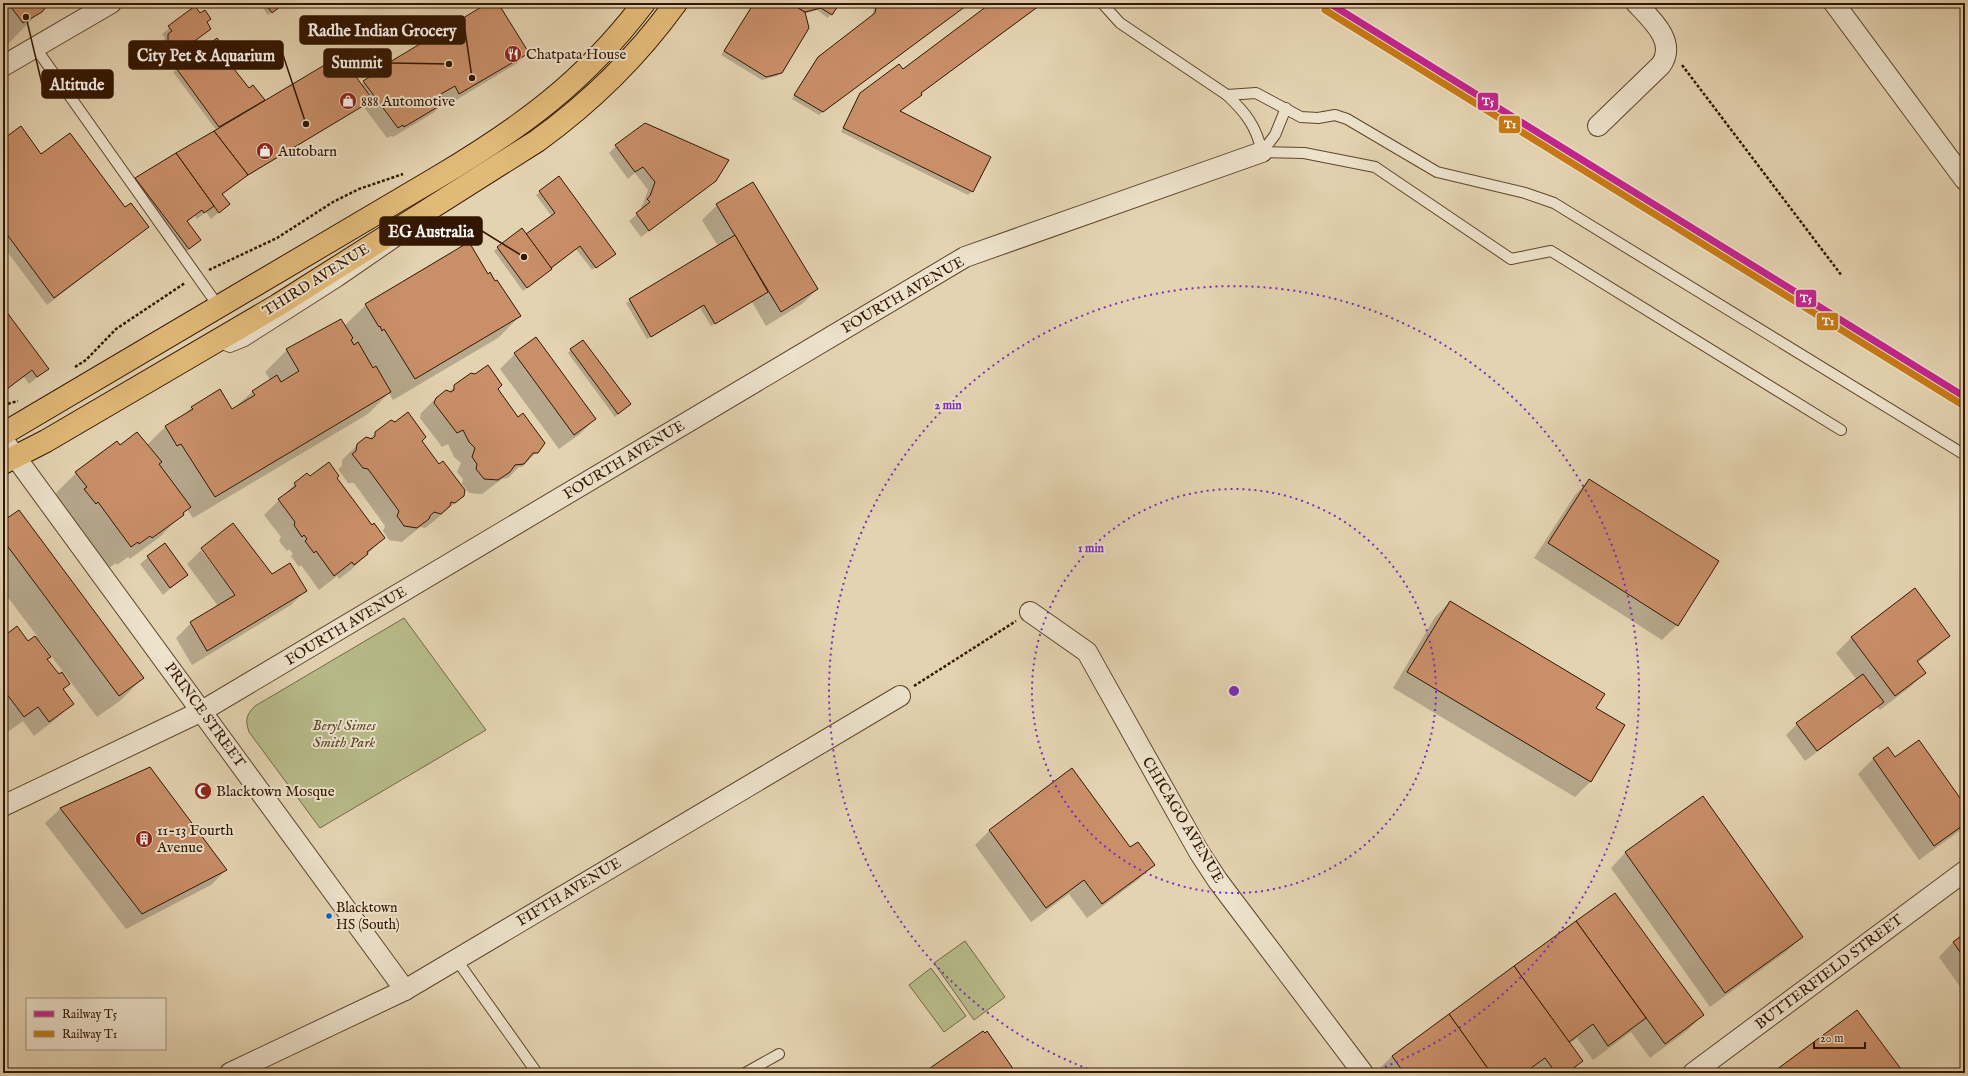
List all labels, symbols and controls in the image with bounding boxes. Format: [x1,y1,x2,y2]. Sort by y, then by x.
callout: Radhe Indian Grocery [300,16,465,44]
text: Radhe Indian Grocery [307,22,458,42]
callout: City Pet & Aquarium [129,41,283,69]
restaurant icon: Chatpata House [503,44,523,64]
place label: Chatpata House [526,45,627,64]
text: City Pet & Aquarium [137,47,276,67]
callout: Summit [324,49,391,77]
text: Summit [332,54,383,74]
callout: Altitude [42,70,113,98]
text: Altitude [49,76,105,96]
shop icon: 888 Automotive [338,91,358,111]
place label: 888 Automotive [361,92,455,111]
line badge: T5 [1477,92,1499,111]
text: T5 [1481,95,1494,109]
line badge: T1 [1498,115,1521,134]
text: T1 [1503,118,1516,132]
shop icon: Autobarn [255,141,275,161]
place label: Autobarn [277,142,337,161]
callout: EG Australia [380,217,482,245]
text: EG Australia [388,223,475,243]
street label: THIRD AVENUE [259,239,373,321]
street label: FOURTH AVENUE [838,252,968,338]
line badge: T5 [1795,289,1817,308]
text: T5 [1799,292,1812,306]
line badge: T1 [1816,312,1839,331]
text: T1 [1821,315,1834,329]
text: 2 min [934,398,962,413]
street label: FOURTH AVENUE [560,416,688,504]
text: 1 min [1078,541,1105,556]
street label: FOURTH AVENUE [282,582,410,670]
street label: PRINCE STREET [160,659,250,771]
centre of rings [1227,684,1241,698]
park label: Beryl Simes Smith Park [312,716,376,752]
street label: CHICAGO AVENUE [1138,753,1228,887]
mosque icon: Blacktown Mosque [193,781,213,801]
place label: Blacktown Mosque [216,782,335,801]
place label: 11-13 Fourth Avenue [156,821,233,857]
building icon: 11-13 Fourth Avenue [134,829,154,849]
street label: FIFTH AVENUE [513,853,625,931]
place label: Blacktown HS (South) [336,899,400,934]
street label: BUTTERFIELD STREET [1751,910,1907,1034]
marker: Blacktown HS (South) [324,911,334,921]
legend [26,998,166,1050]
text: Railway T5 [62,1007,118,1022]
scale bar [1814,1024,1865,1050]
text: Railway T1 [62,1027,117,1042]
text: 20 m [1820,1031,1843,1046]

